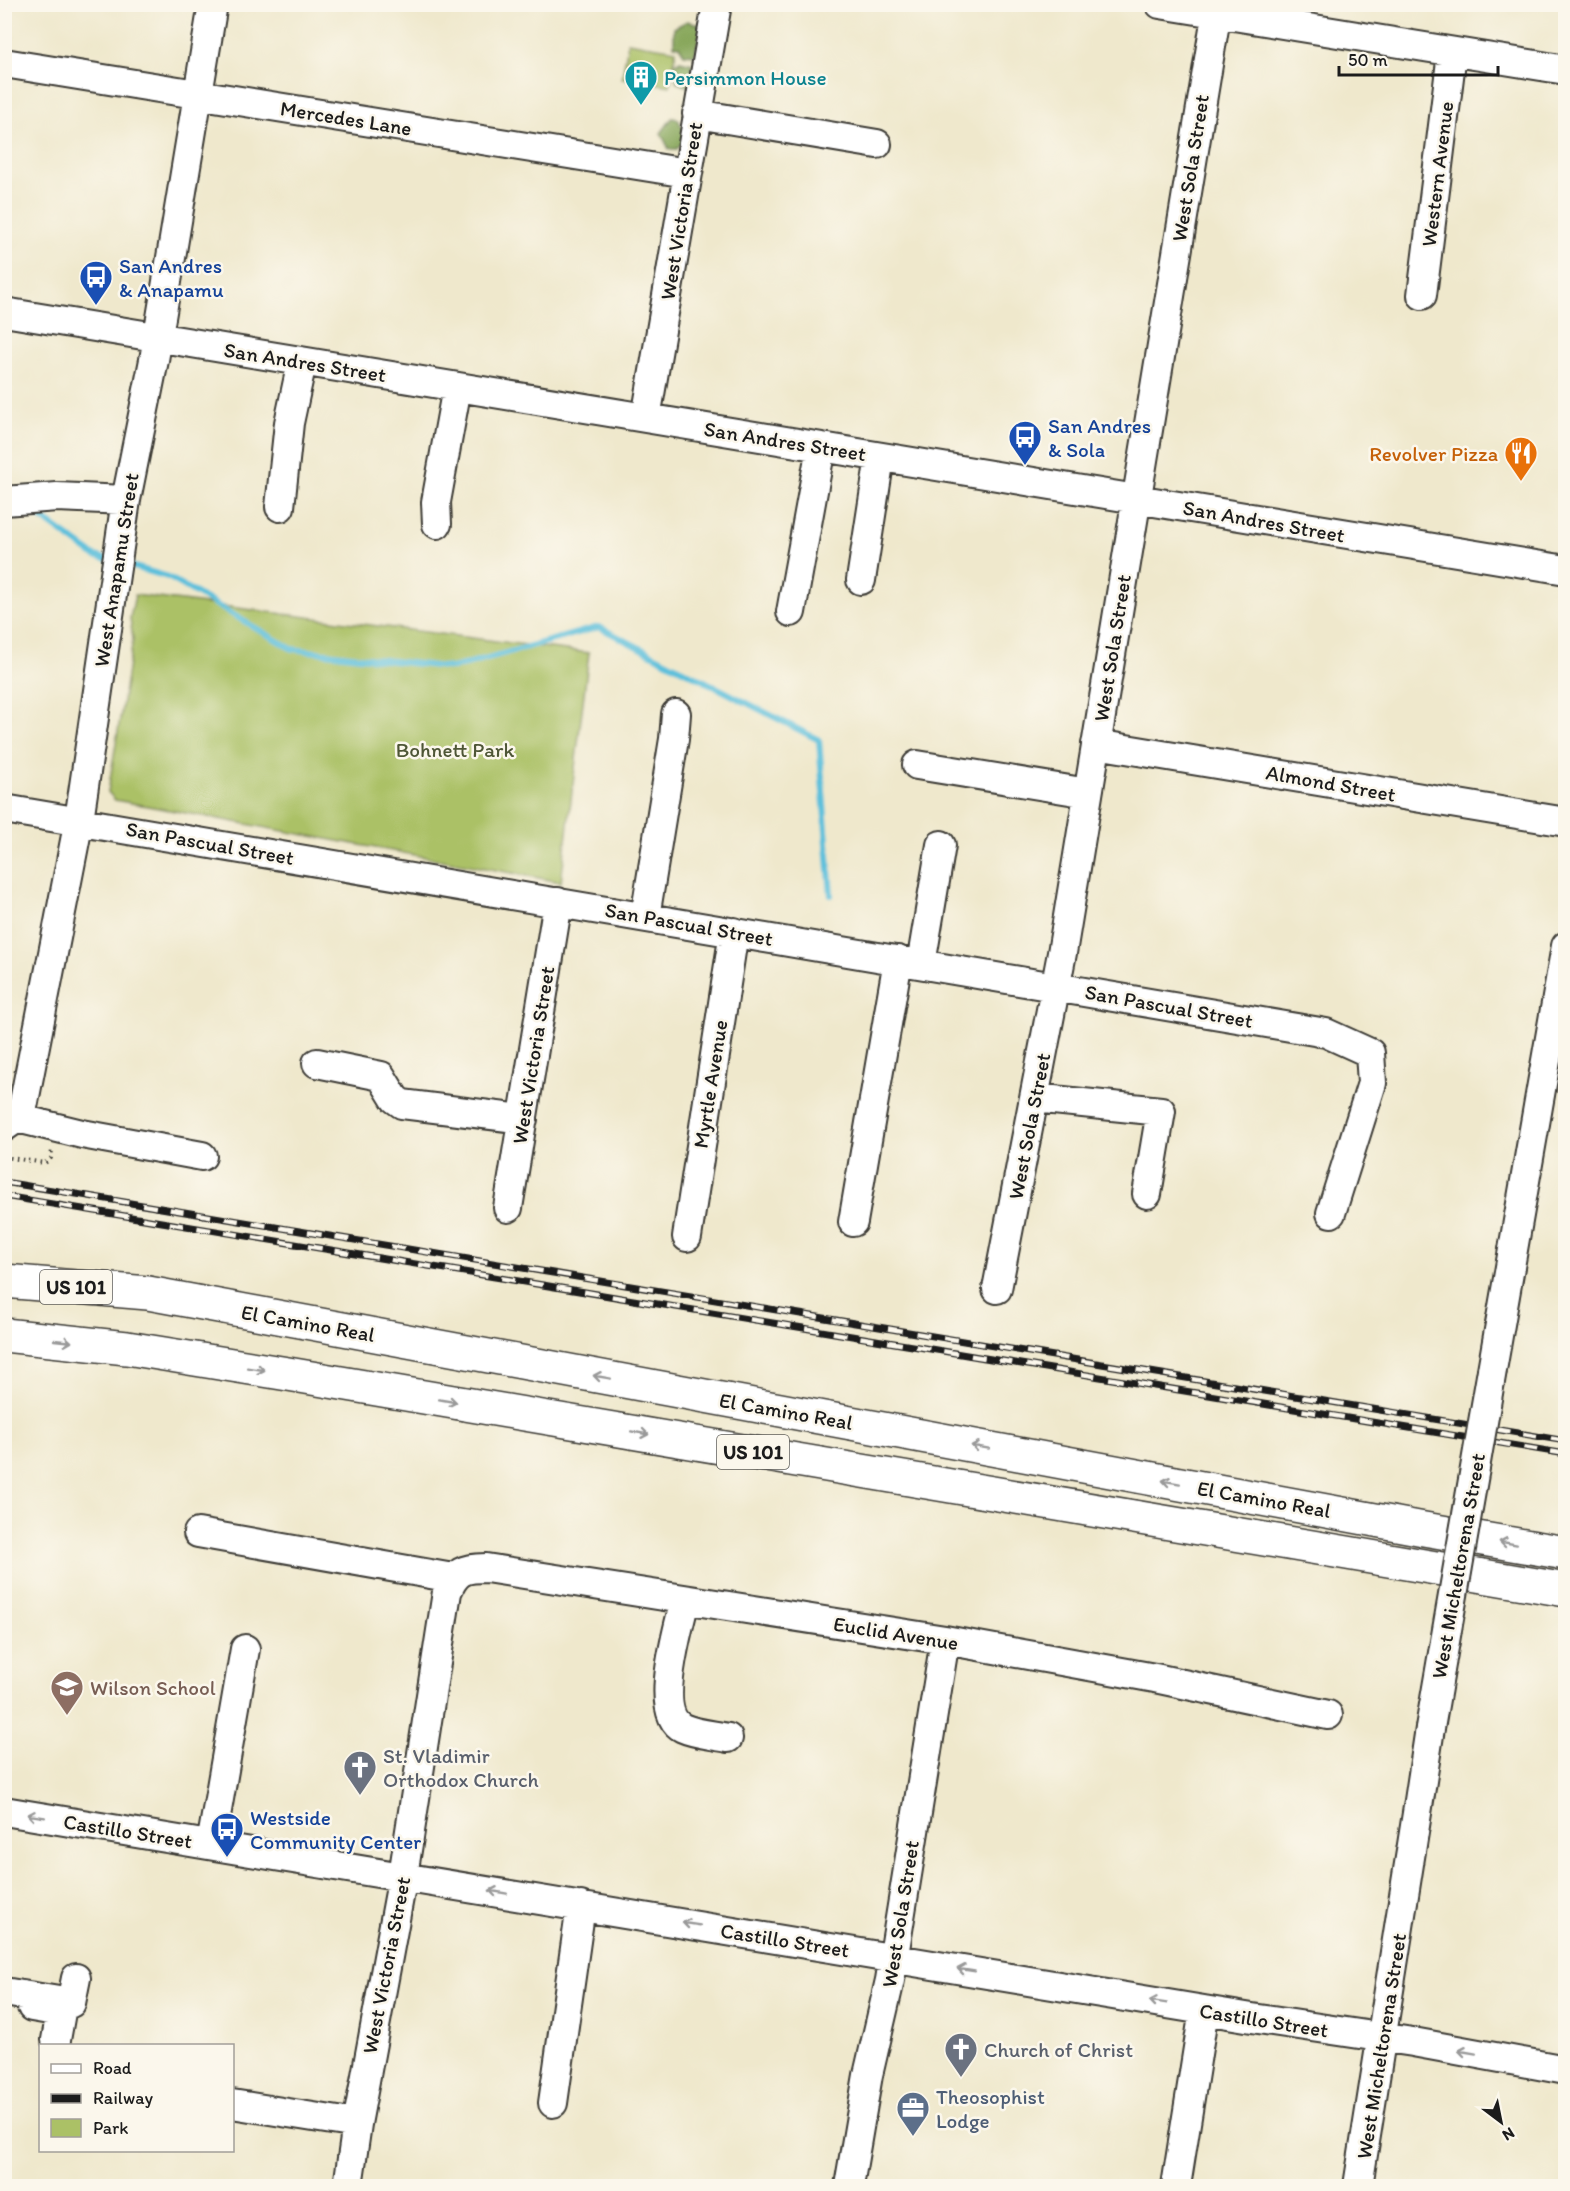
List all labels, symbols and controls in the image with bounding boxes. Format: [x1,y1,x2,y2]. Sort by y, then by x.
scale bar [1339,39,1498,77]
text: 50 m [1348,49,1388,71]
building icon: Persimmon House [623,59,659,106]
place label: Persimmon House [664,65,827,90]
street label: West Sola Street [1166,93,1214,243]
street label: Mercedes Lane [278,95,414,141]
street label: Western Avenue [1416,100,1458,248]
street label: West Victoria Street [655,120,707,302]
place label: San Andres & Anapamu [119,253,224,302]
bus stop icon: San Andres & Anapamu [78,259,114,306]
street label: San Andres Street [222,337,388,387]
place label: San Andres & Sola [1048,413,1151,462]
street label: San Andres Street [702,416,868,466]
bus stop icon: San Andres & Sola [1007,419,1043,466]
restaurant icon: Revolver Pizza [1503,435,1539,482]
place label: Revolver Pizza [1369,441,1498,466]
street label: West Anapamu Street [88,471,144,669]
street label: San Andres Street [1181,494,1347,548]
street label: West Sola Street [1088,573,1136,723]
park label: Bohnett Park [396,737,514,762]
street label: Almond Street [1264,759,1398,807]
street label: San Pascual Street [124,816,296,870]
street label: San Pascual Street [603,897,775,951]
street label: West Victoria Street [507,964,559,1146]
street label: San Pascual Street [1083,979,1255,1033]
street label: Myrtle Avenue [688,1018,732,1150]
street label: West Sola Street [1003,1051,1055,1201]
road number: US 101 [40,1270,112,1304]
street label: El Camino Real [239,1299,377,1347]
one-way arrow [52,1336,72,1347]
one-way arrow [245,1363,265,1374]
one-way arrow [593,1371,612,1382]
street label: El Camino Real [717,1387,855,1435]
one-way arrow [438,1396,457,1407]
one-way arrow [630,1428,650,1439]
road number: US 101 [717,1435,789,1469]
one-way arrow [970,1441,990,1452]
street label: West Micheltorena Street [1426,1451,1490,1681]
street label: El Camino Real [1195,1475,1333,1523]
one-way arrow [1162,1476,1182,1487]
one-way arrow [1498,1537,1518,1548]
street label: Euclid Avenue [832,1611,960,1655]
school or university icon: Wilson School [49,1669,85,1716]
place label: Wilson School [90,1675,216,1700]
place label: St. Vladimir Orthodox Church [383,1743,539,1792]
church icon: St. Vladimir Orthodox Church [342,1749,378,1796]
place label: Westside Community Center [250,1805,421,1854]
street label: Castillo Street [62,1808,194,1854]
one-way arrow [27,1811,47,1822]
bus stop icon: Westside Community Center [209,1811,245,1858]
street label: West Sola Street [876,1839,924,1989]
street label: West Victoria Street [357,1874,415,2056]
one-way arrow [489,1886,509,1897]
street label: Castillo Street [719,1917,851,1963]
one-way arrow [681,1919,701,1930]
street label: West Micheltorena Street [1351,1931,1411,2161]
one-way arrow [956,1965,976,1976]
one-way arrow [1149,1997,1168,2008]
street label: Castillo Street [1198,1997,1330,2043]
church icon: Church of Christ [943,2031,979,2078]
place label: Church of Christ [984,2037,1133,2062]
legend [39,2044,234,2152]
one-way arrow [1457,2046,1477,2057]
text: Road [93,2057,132,2079]
place label: Theosophist Lodge [936,2084,1045,2133]
text: Railway [93,2087,154,2109]
office icon: Theosophist Lodge [895,2090,931,2137]
north arrow [1471,2092,1531,2152]
text: Park [93,2117,128,2139]
text: N [1499,2123,1518,2145]

